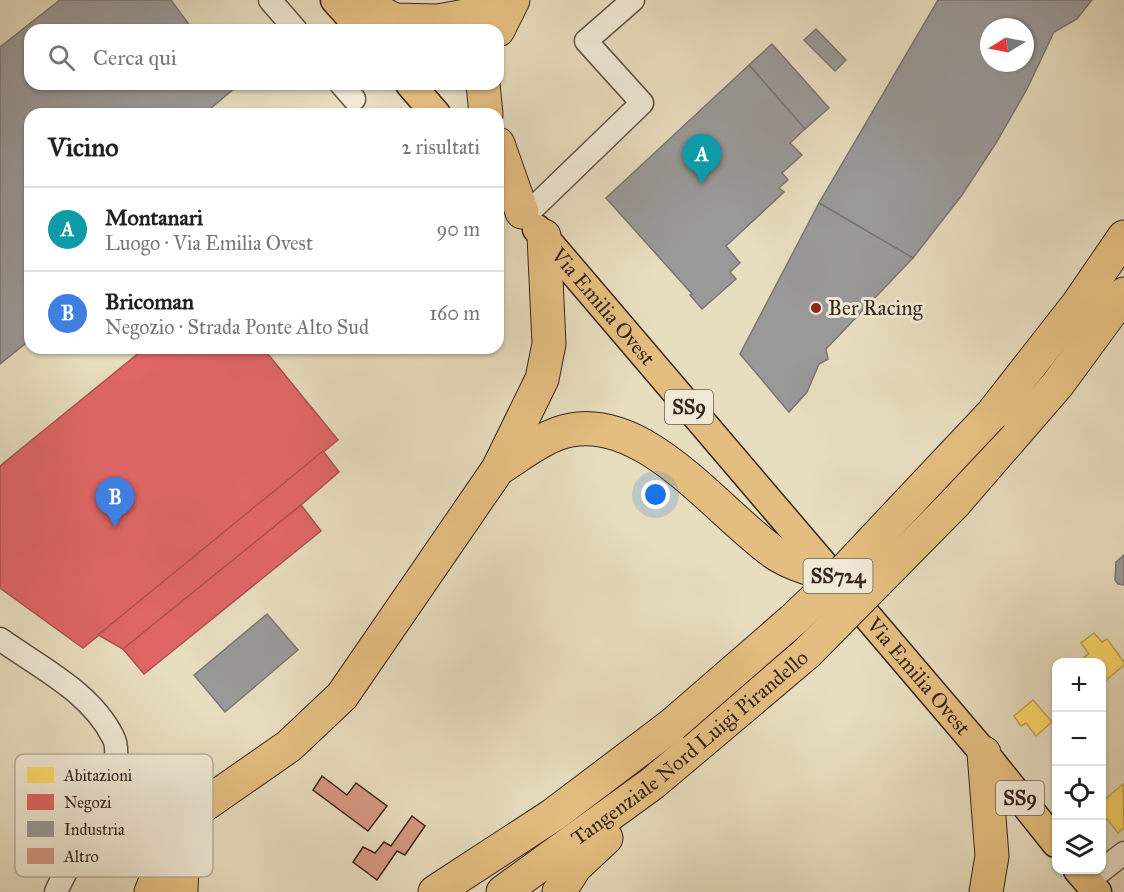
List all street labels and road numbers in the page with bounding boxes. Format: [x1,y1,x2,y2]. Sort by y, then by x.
street label: Via Emilia Ovest [545,242,661,371]
road number: SS9 [665,390,713,424]
road number: SS724 [804,559,872,593]
street label: Via Emilia Ovest [860,611,977,741]
street label: Tangenziale Nord Luigi Pirandello [566,644,814,851]
road number: SS9 [996,781,1044,815]

